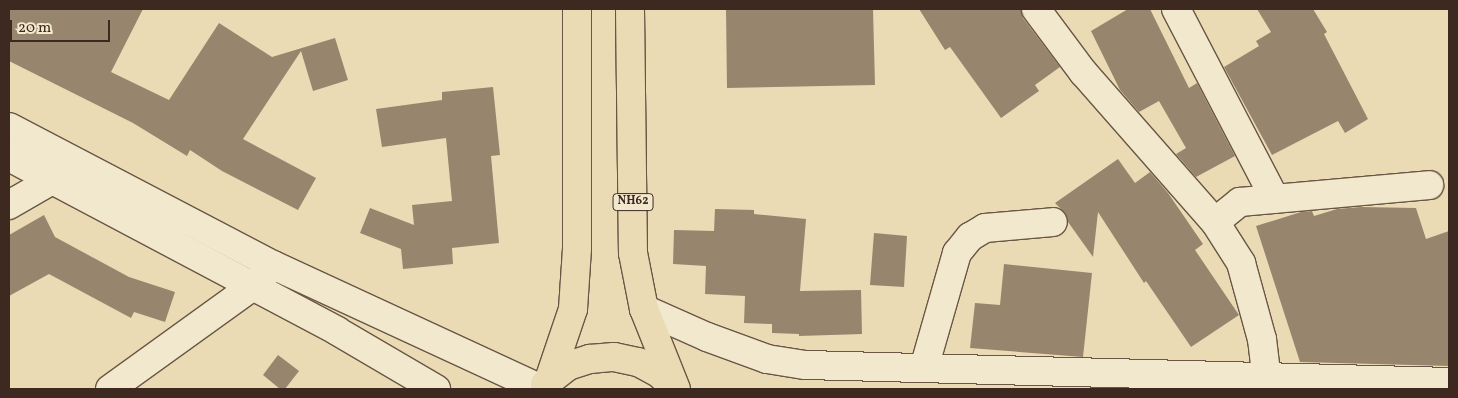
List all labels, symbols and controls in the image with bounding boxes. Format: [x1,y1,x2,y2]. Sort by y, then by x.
scale bar [12,10,112,42]
text: 20 m [18,18,51,39]
road number: NH62 [612,192,654,212]

